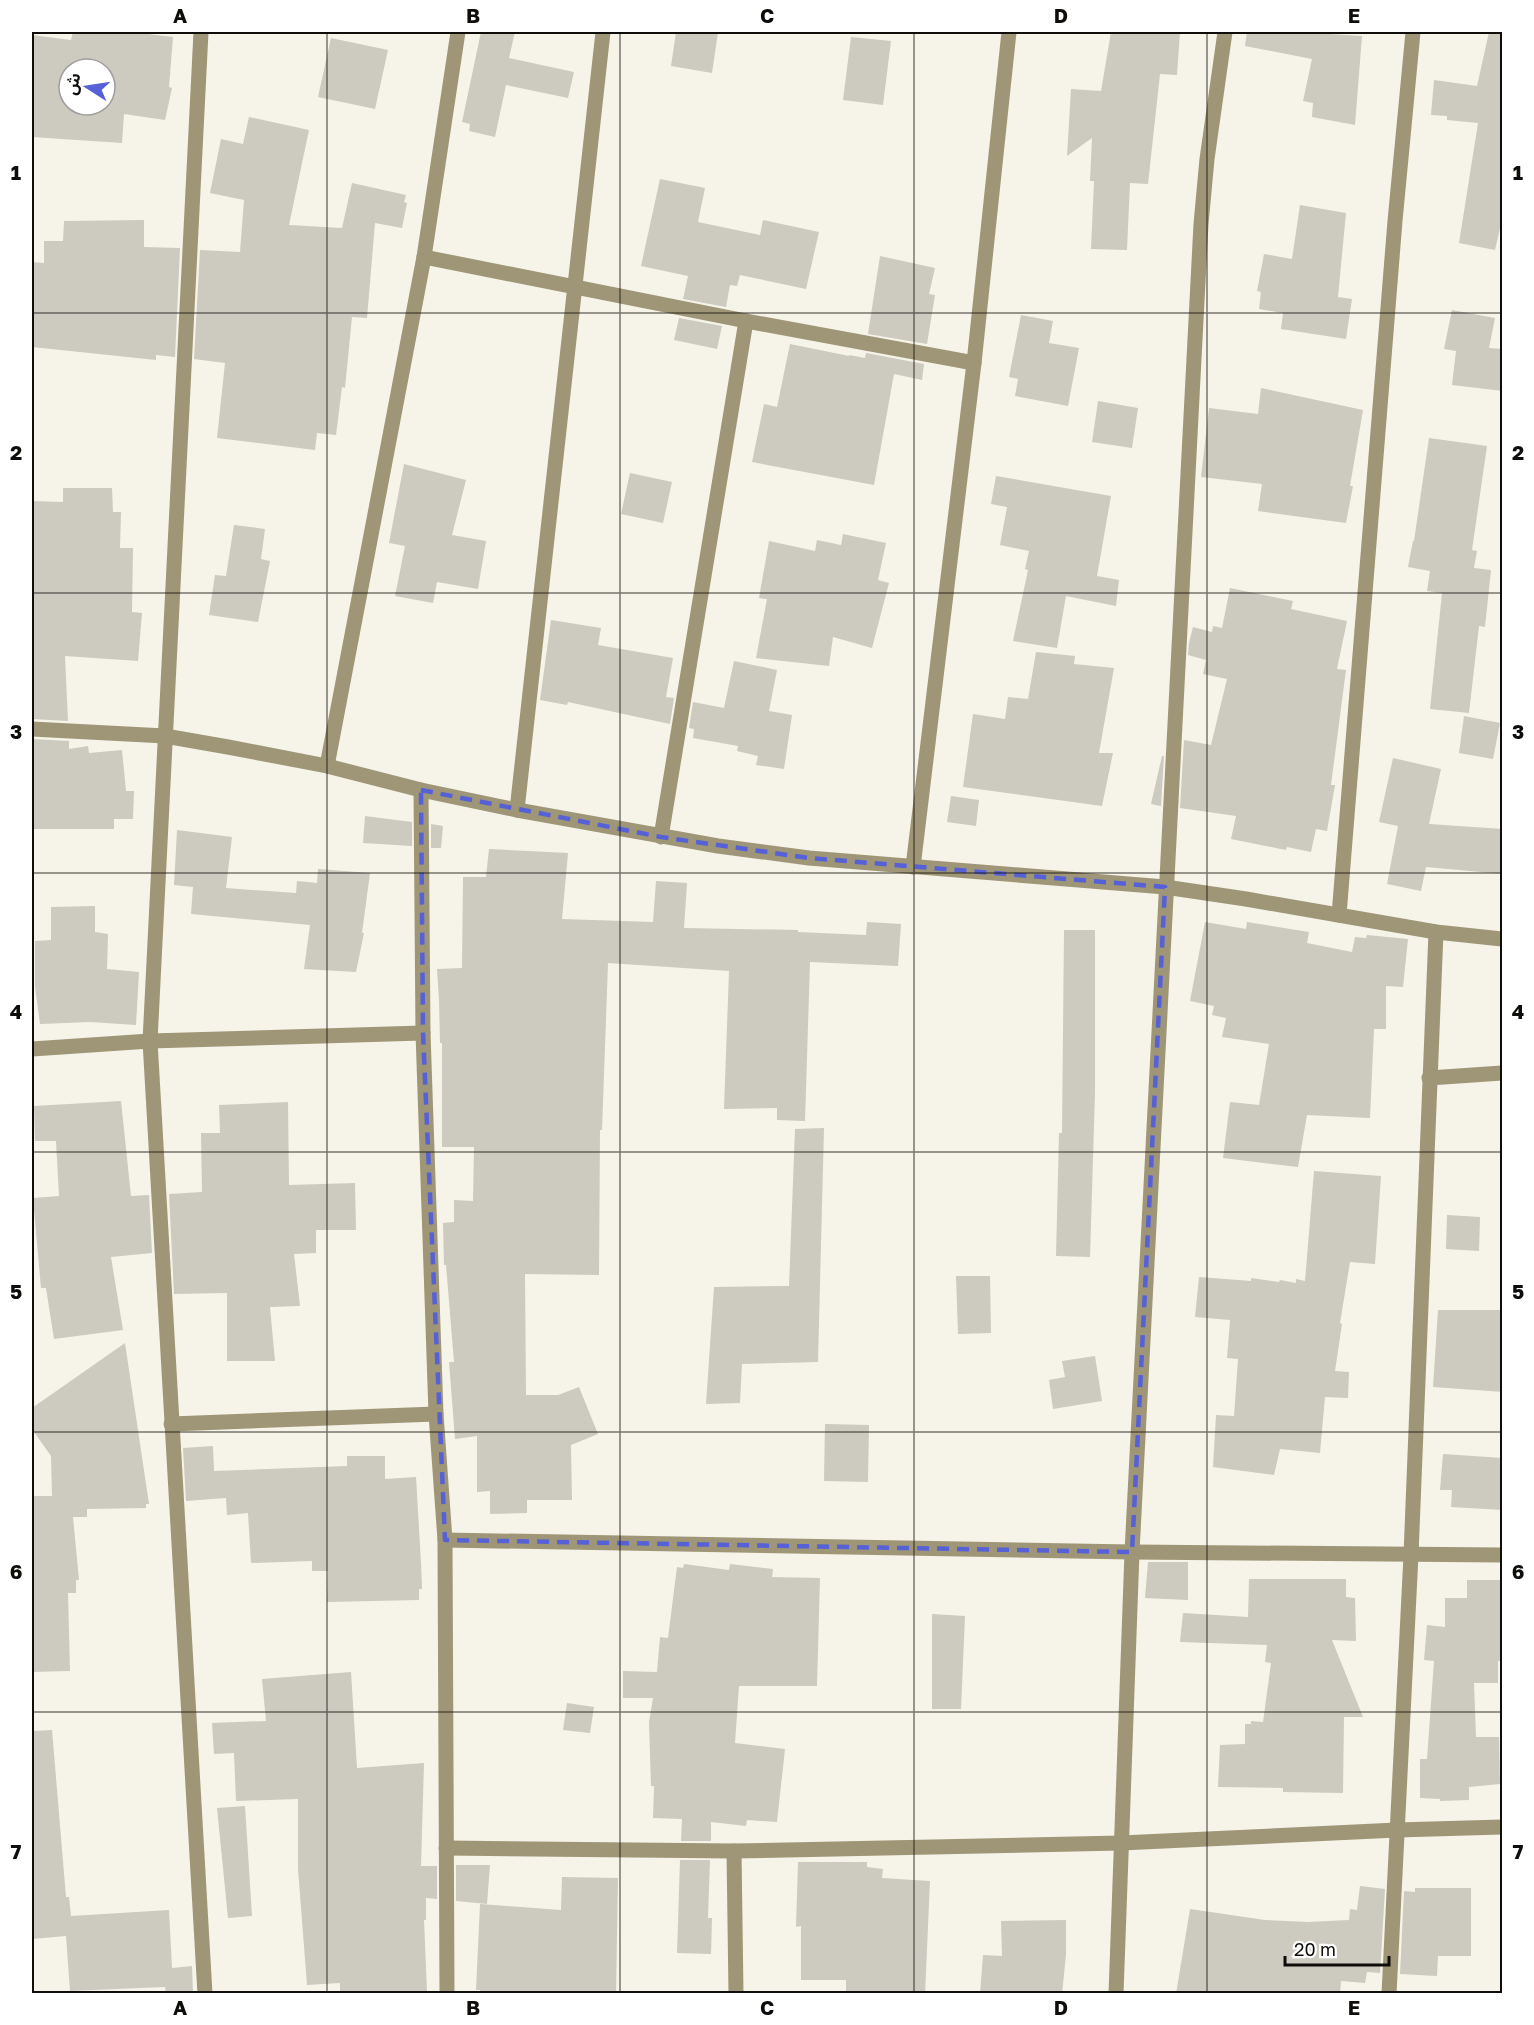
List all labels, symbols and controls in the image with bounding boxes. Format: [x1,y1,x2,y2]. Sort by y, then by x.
text: A [173,3,187,27]
text: B [466,3,480,27]
text: C [760,3,774,27]
text: D [1054,3,1068,27]
text: E [1348,3,1360,27]
north arrow [57,57,117,117]
text: ش [60,71,84,97]
text: 1 [11,160,21,184]
text: 1 [1513,160,1523,184]
text: 2 [10,440,22,464]
text: 2 [1512,440,1524,464]
text: 3 [10,719,22,743]
text: 3 [1512,719,1524,743]
text: 4 [10,999,22,1023]
text: 4 [1512,999,1524,1023]
text: 5 [10,1279,22,1303]
text: 5 [1512,1279,1524,1303]
text: 6 [10,1559,22,1583]
text: 6 [1512,1559,1524,1583]
text: 7 [11,1839,22,1863]
text: 7 [1513,1839,1524,1863]
scale bar [1285,1929,1388,1967]
text: 20 m [1294,1938,1336,1960]
text: A [173,1995,187,2019]
text: B [466,1995,480,2019]
text: C [760,1995,774,2019]
text: D [1054,1995,1068,2019]
text: E [1348,1995,1360,2019]

